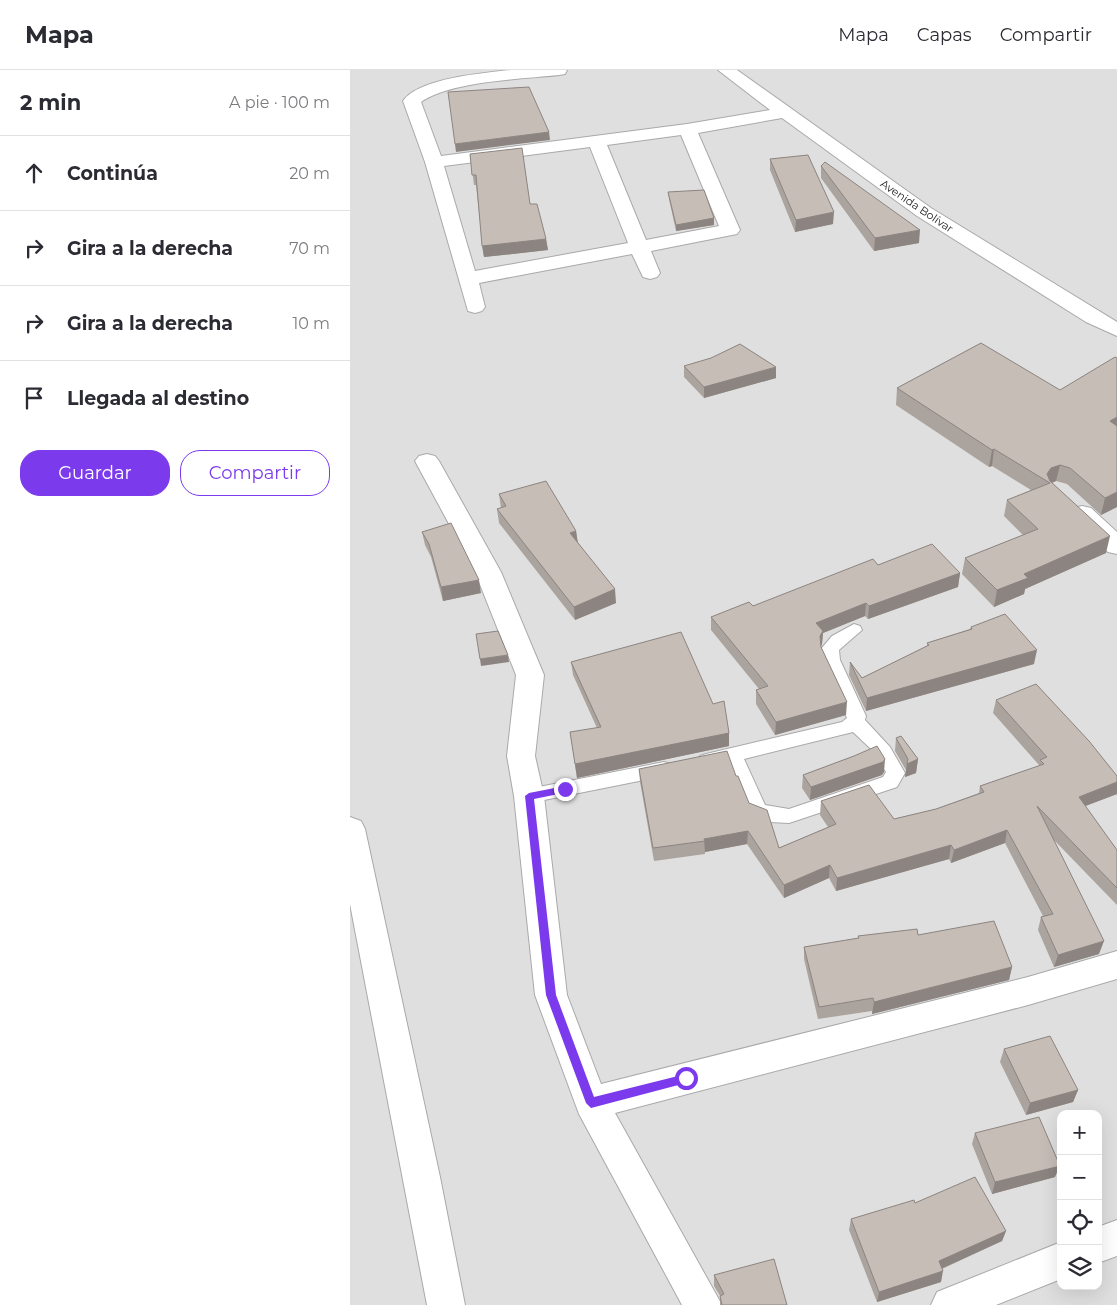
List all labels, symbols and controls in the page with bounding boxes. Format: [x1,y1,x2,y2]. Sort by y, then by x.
text: Mapa [25,20,94,49]
text: Mapa [838,24,889,46]
text: Capas [917,24,972,46]
text: Compartir [1000,24,1092,46]
text: 2 min [20,90,81,115]
text: A pie · 100 m [229,93,330,112]
icon: ahead [20,159,48,187]
text: Continúa [67,162,158,185]
text: 20 m [289,164,330,183]
street label: Avenida Bolívar [878,176,956,236]
icon: right [20,234,48,262]
text: Gira a la derecha [67,237,233,260]
text: 70 m [289,239,330,258]
icon: right [20,309,48,337]
text: Gira a la derecha [67,312,233,335]
text: 10 m [292,314,330,333]
icon: arrive [20,384,48,412]
text: Llegada al destino [67,387,249,410]
button: Guardar [20,450,170,496]
button: Compartir [180,450,330,496]
route end [554,778,577,801]
route start [675,1067,698,1090]
map controls [1057,1110,1102,1290]
button: + [1057,1110,1102,1155]
button: − [1057,1155,1102,1200]
button: locate [1057,1200,1102,1245]
button: layers [1057,1245,1102,1290]

